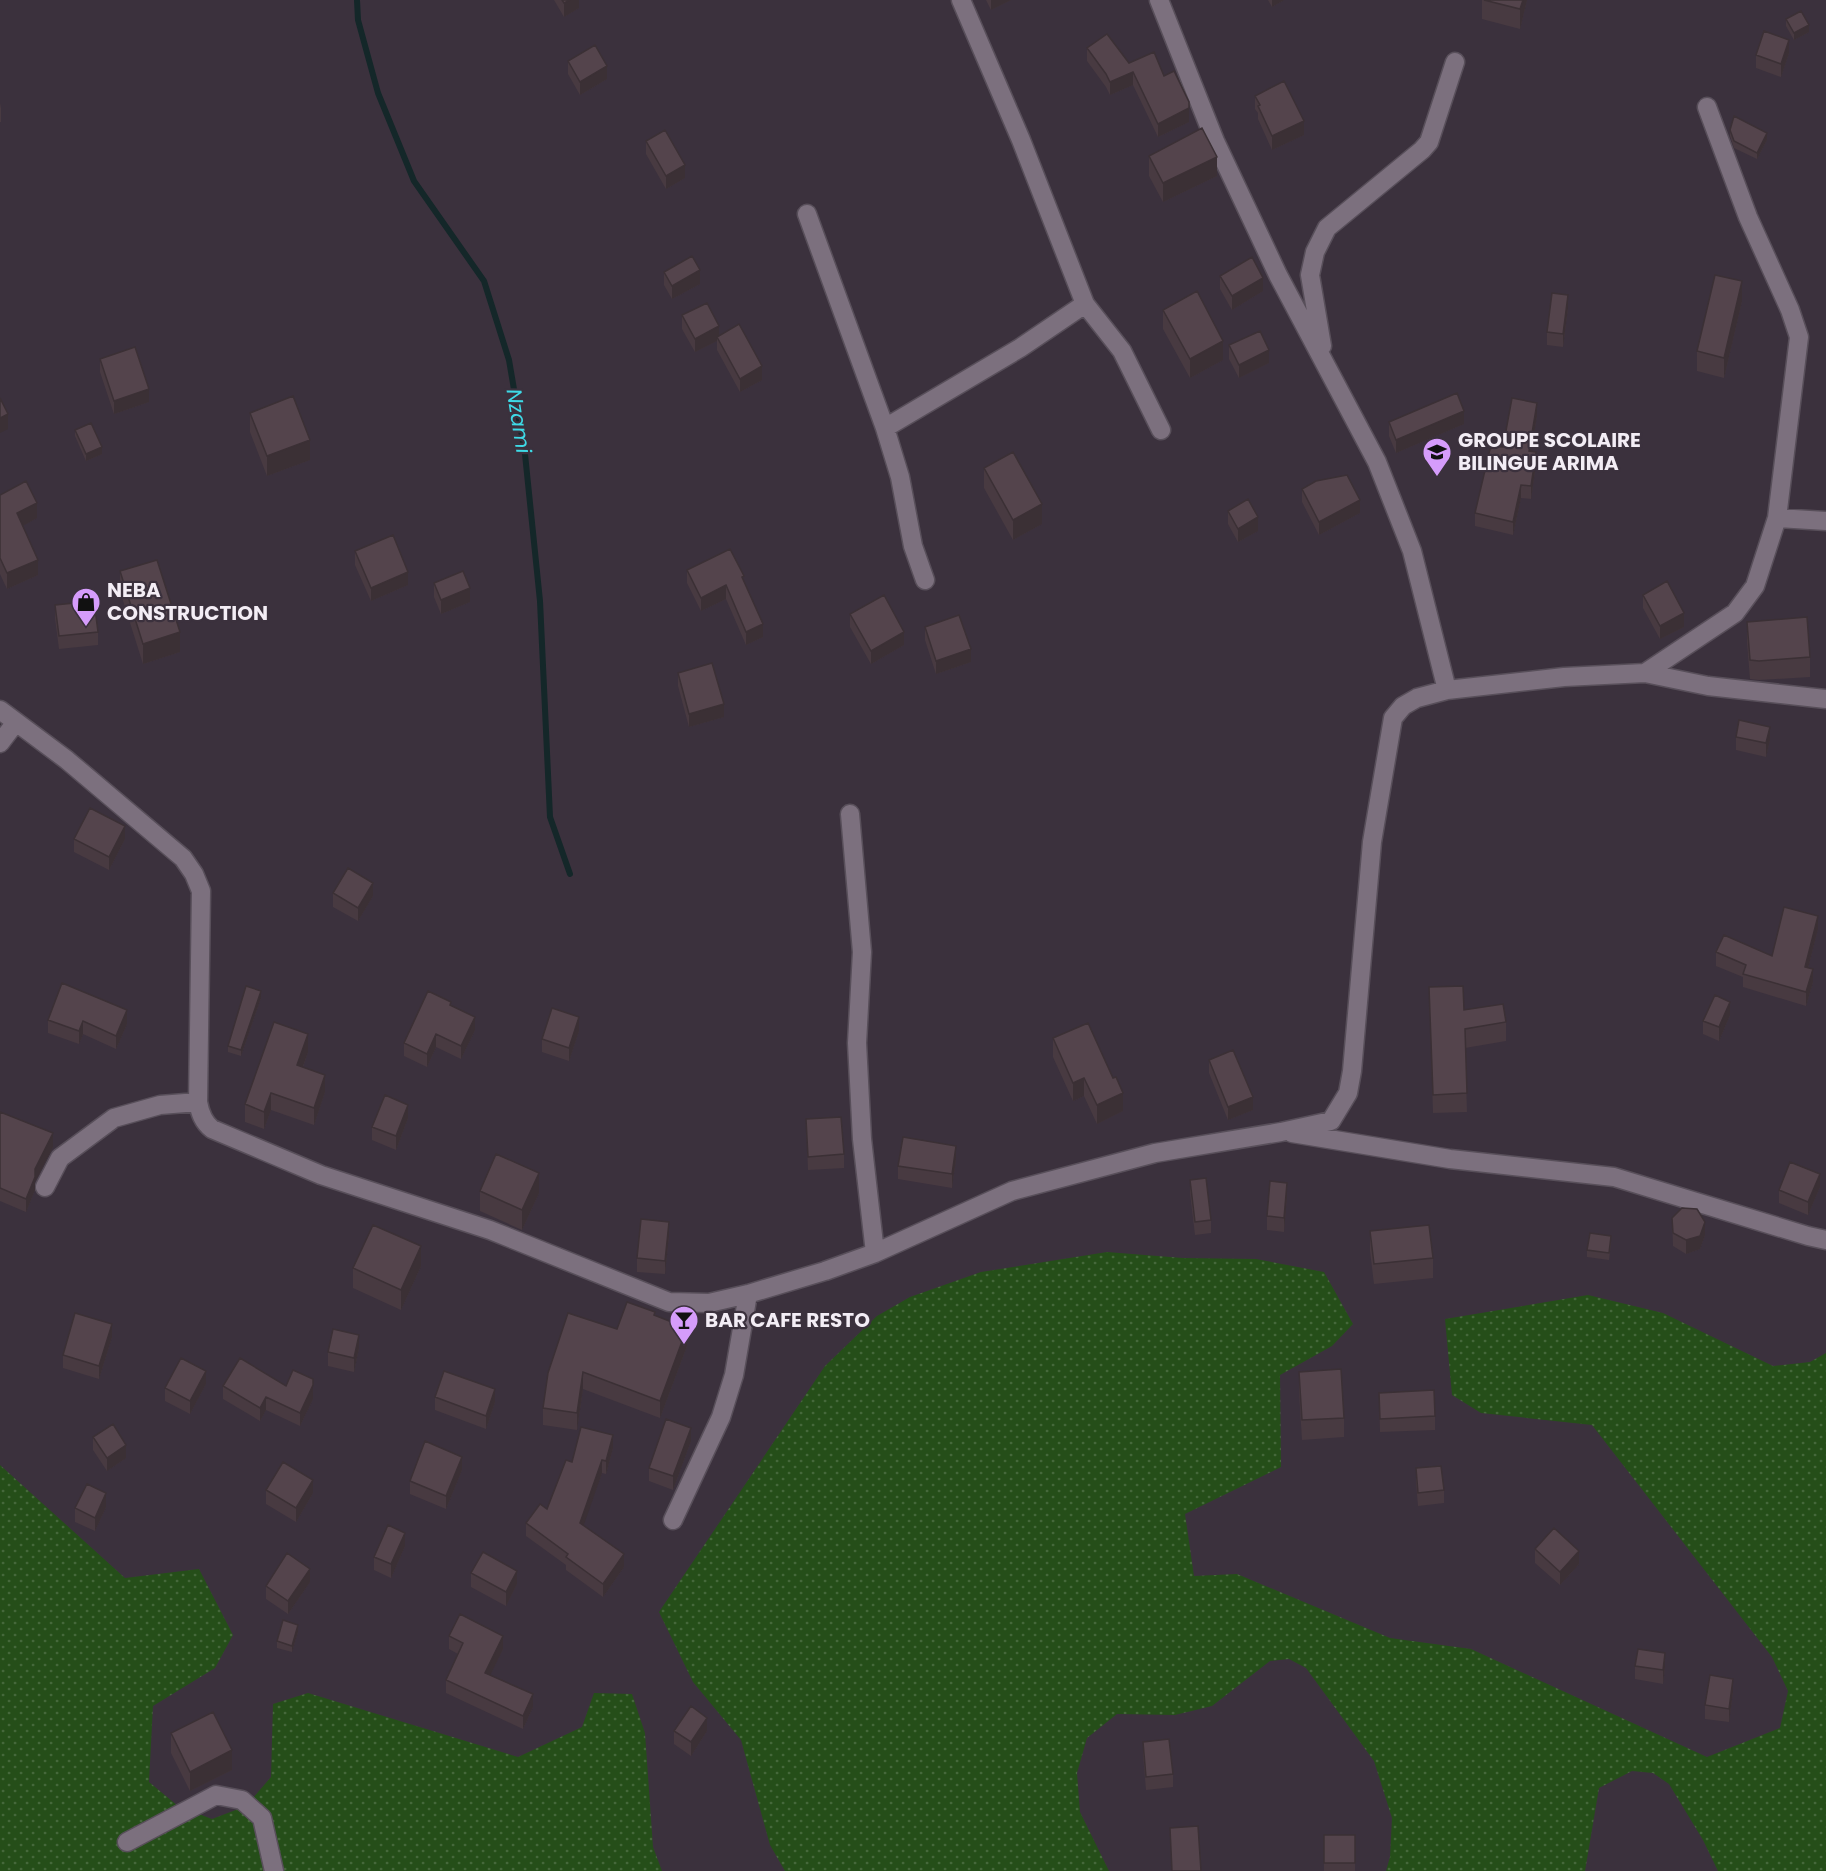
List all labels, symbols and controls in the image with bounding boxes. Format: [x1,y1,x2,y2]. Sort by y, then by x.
water label: Nzami [500,386,539,456]
place label: GROUPE SCOLAIRE BILINGUE ARIMA [1458,426,1641,477]
school or university icon: GROUPE SCOLAIRE BILINGUE ARIMA [1421,436,1453,478]
place label: NEBA CONSTRUCTION [107,576,268,627]
shop icon: NEBA CONSTRUCTION [70,586,102,628]
bar icon: BAR CAFE RESTO [668,1304,700,1346]
place label: BAR CAFE RESTO [705,1306,870,1334]

